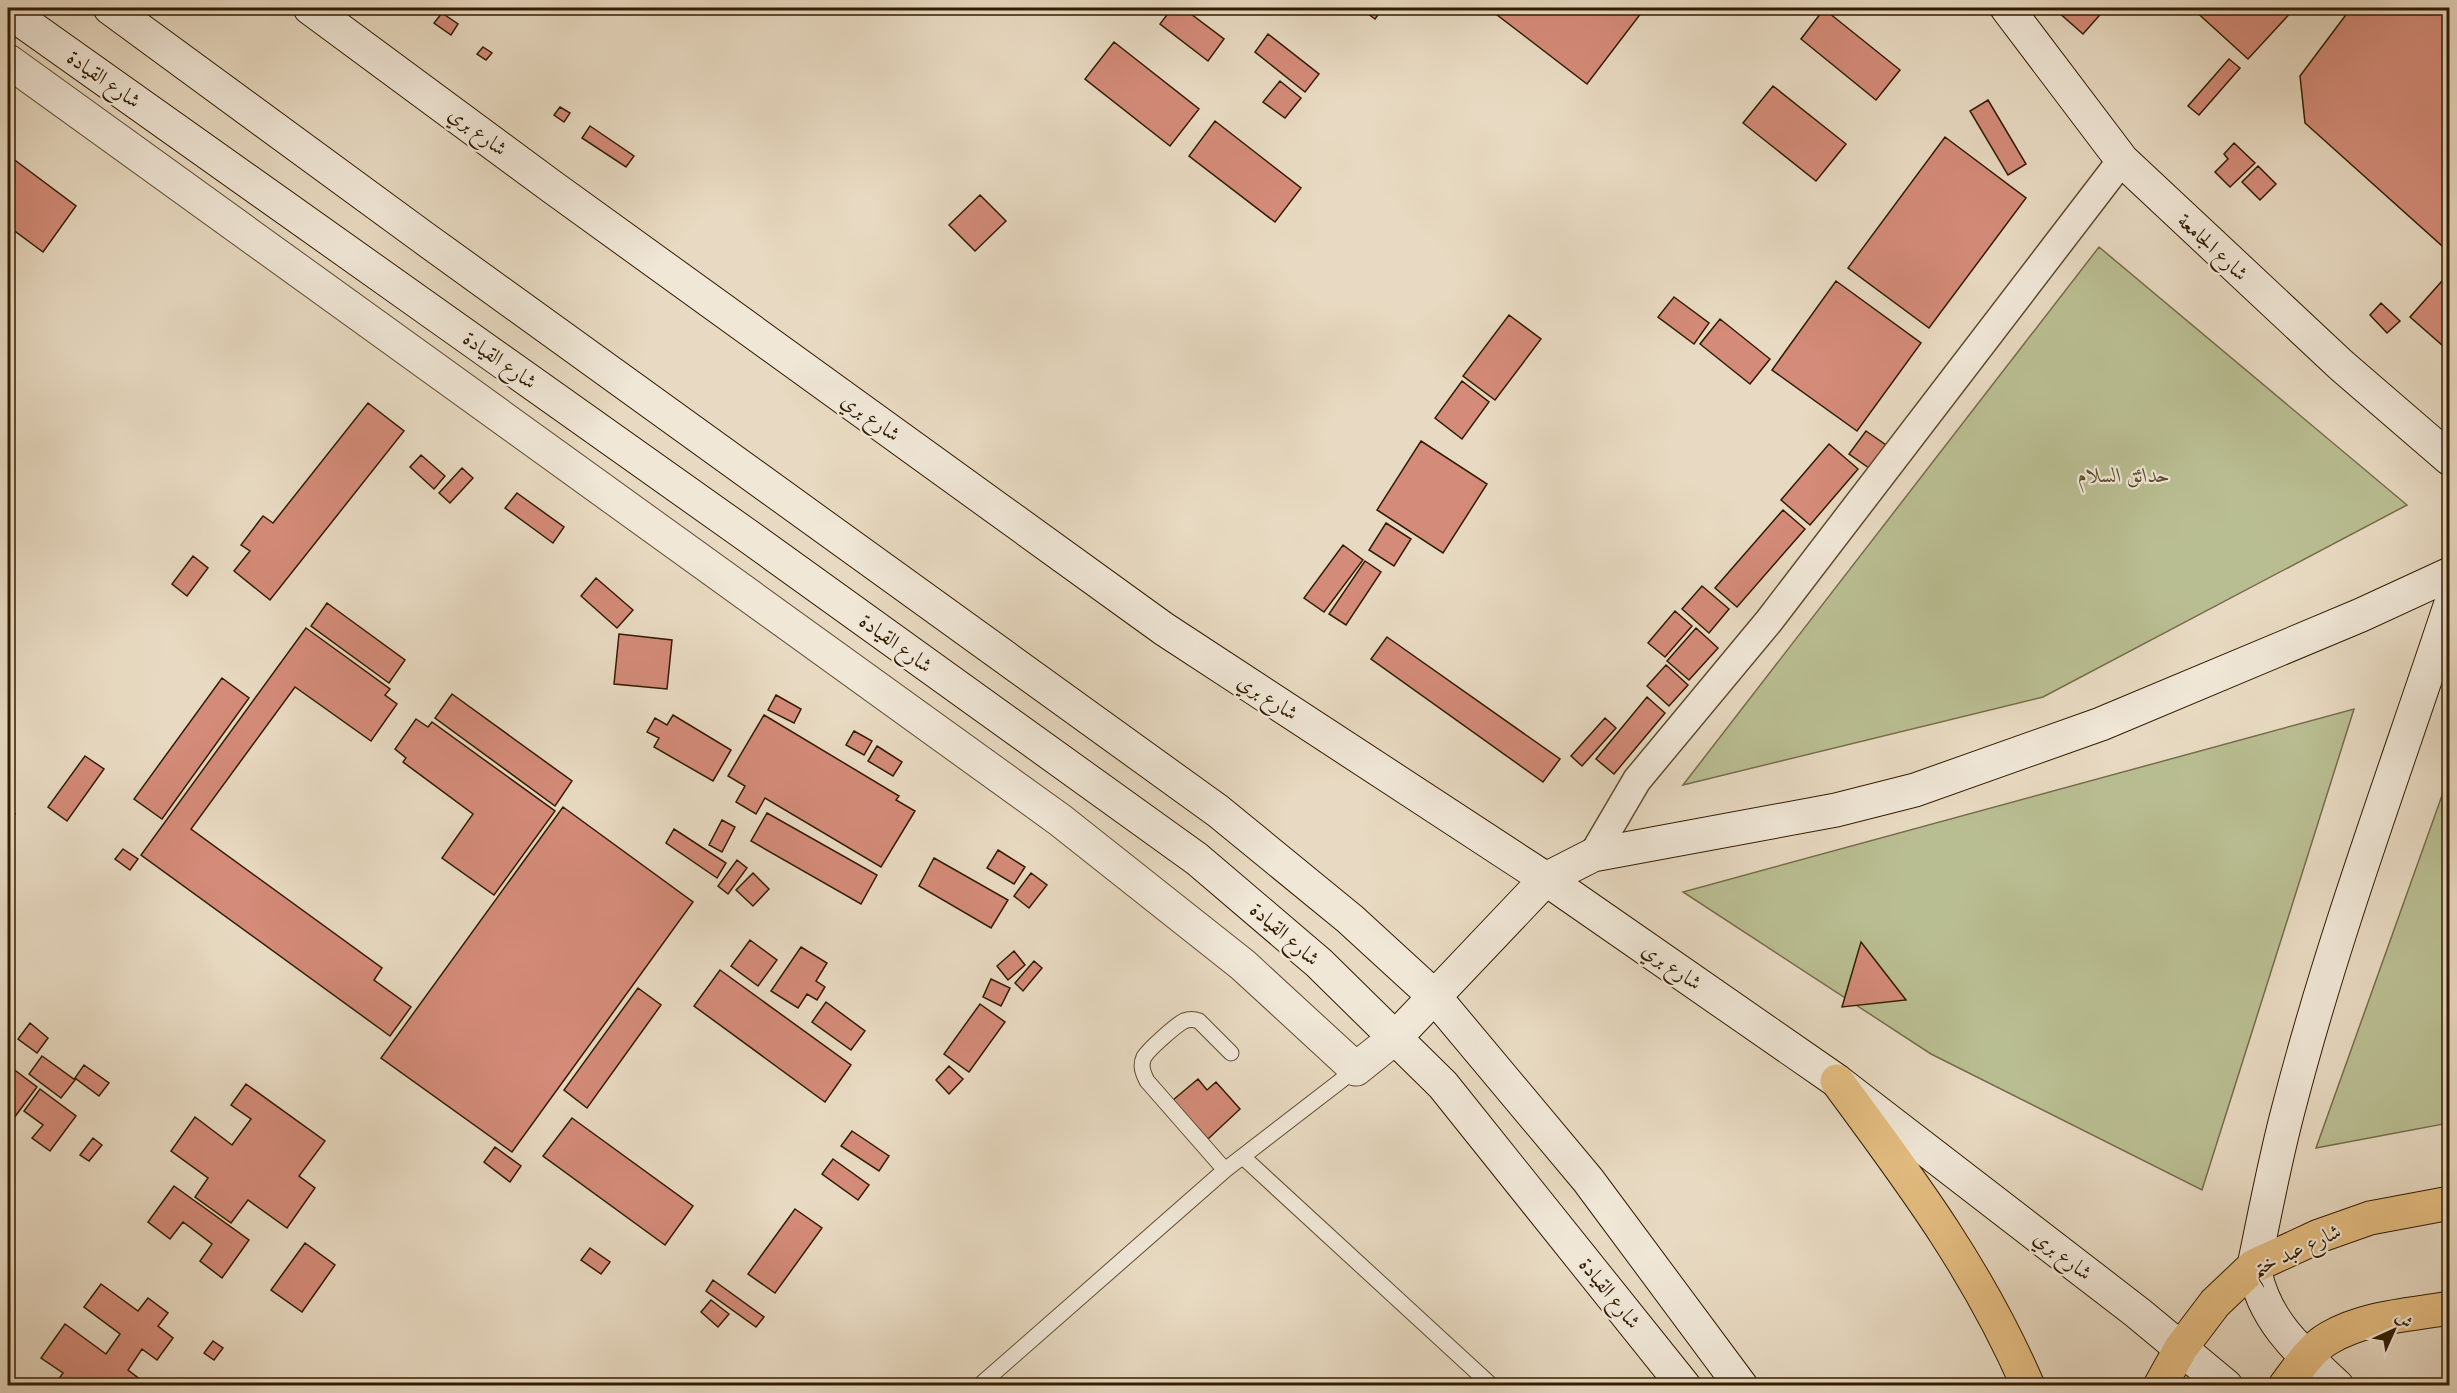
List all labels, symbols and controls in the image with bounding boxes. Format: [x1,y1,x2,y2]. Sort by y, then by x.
street label: شارع القيادة [59,44,146,118]
street label: شارع بري [440,100,513,166]
street label: شارع الجامعة [2169,208,2254,290]
street label: شارع القيادة [455,325,542,399]
street label: شارع بري [833,387,906,451]
park label: حدائق السلام [2078,462,2170,493]
street label: شارع القيادة [851,608,938,682]
street label: شارع بري [1230,668,1303,730]
street label: شارع القيادة [1241,897,1325,975]
street label: شارع بري [1634,936,1707,1000]
street label: شارع عبد ختم [2247,1218,2348,1289]
street label: شارع بري [2026,1224,2097,1290]
street label: شارع القيادة [1569,1252,1647,1337]
north arrow [2364,1300,2424,1360]
text: ش [2392,1307,2417,1332]

